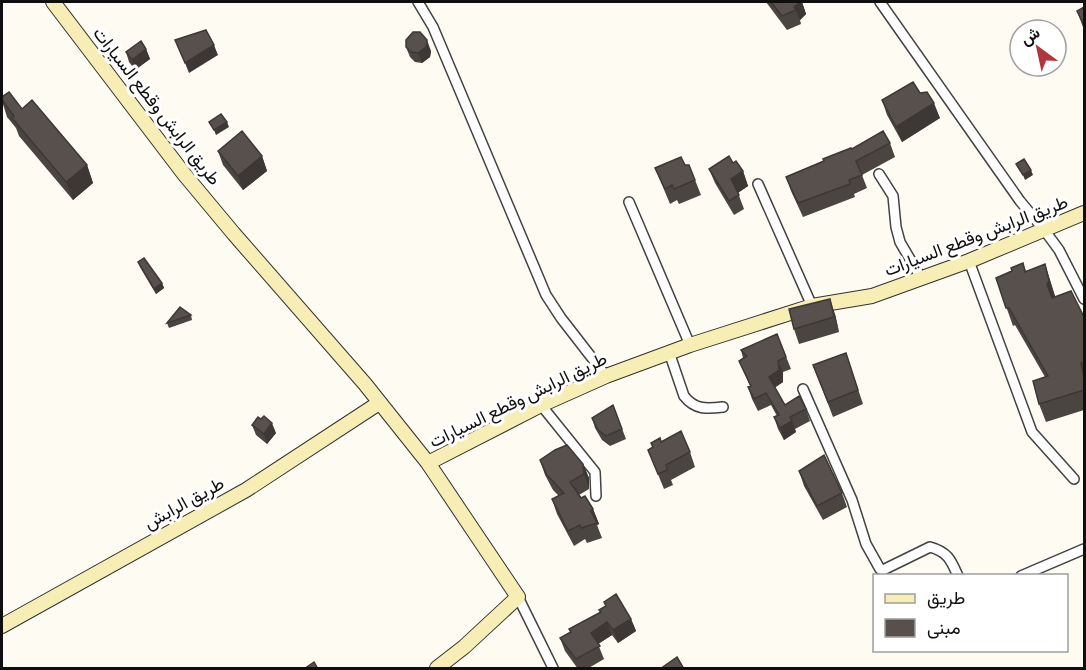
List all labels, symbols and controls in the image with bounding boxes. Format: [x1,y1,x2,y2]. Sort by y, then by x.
north arrow [1008,18,1068,78]
street label: طريق الرابش وقطع السيارات [88,23,225,190]
text: ش [1017,23,1043,49]
street label: طريق الرابش وقطع السيارات [881,192,1071,282]
street label: طريق الرابش وقطع السيارات [426,348,611,454]
street label: طريق الرابش [141,473,228,534]
legend [873,574,1068,652]
text: طريق [927,588,965,609]
text: مبنى [927,618,961,639]

